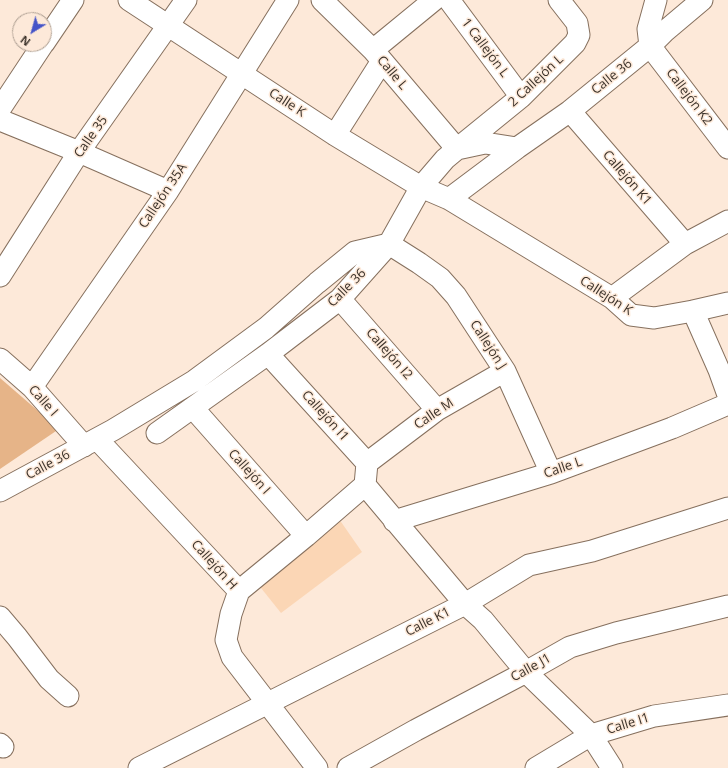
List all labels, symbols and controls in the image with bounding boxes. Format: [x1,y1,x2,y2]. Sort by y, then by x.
north arrow [12,12,52,52]
street label: 1 Callejón L [458,16,512,80]
text: N [17,33,33,50]
street label: 2 Callejón L [505,52,567,110]
street label: Calle L [373,53,411,93]
street label: Calle 36 [589,56,635,98]
street label: Callejón K2 [663,66,715,128]
street label: Calle K [266,85,308,121]
street label: Calle 35 [71,113,111,161]
street label: Callejón K1 [599,148,655,208]
street label: Callejón 35A [136,161,190,231]
street label: Calle 36 [325,266,369,310]
street label: Callejón K [577,273,635,319]
street label: Callejón J [466,318,510,372]
street label: Callejón I2 [363,325,415,383]
street label: Calle I [25,382,61,420]
street label: Callejón I1 [298,387,352,445]
street label: Calle M [411,395,457,433]
street label: Callejón I [225,446,273,498]
street label: Calle 36 [23,447,73,483]
street label: Calle L [542,454,584,482]
street label: Callejón H [188,537,240,593]
street label: Calle K1 [403,604,453,640]
street label: Calle J1 [508,651,554,685]
street label: Calle I1 [605,710,651,738]

